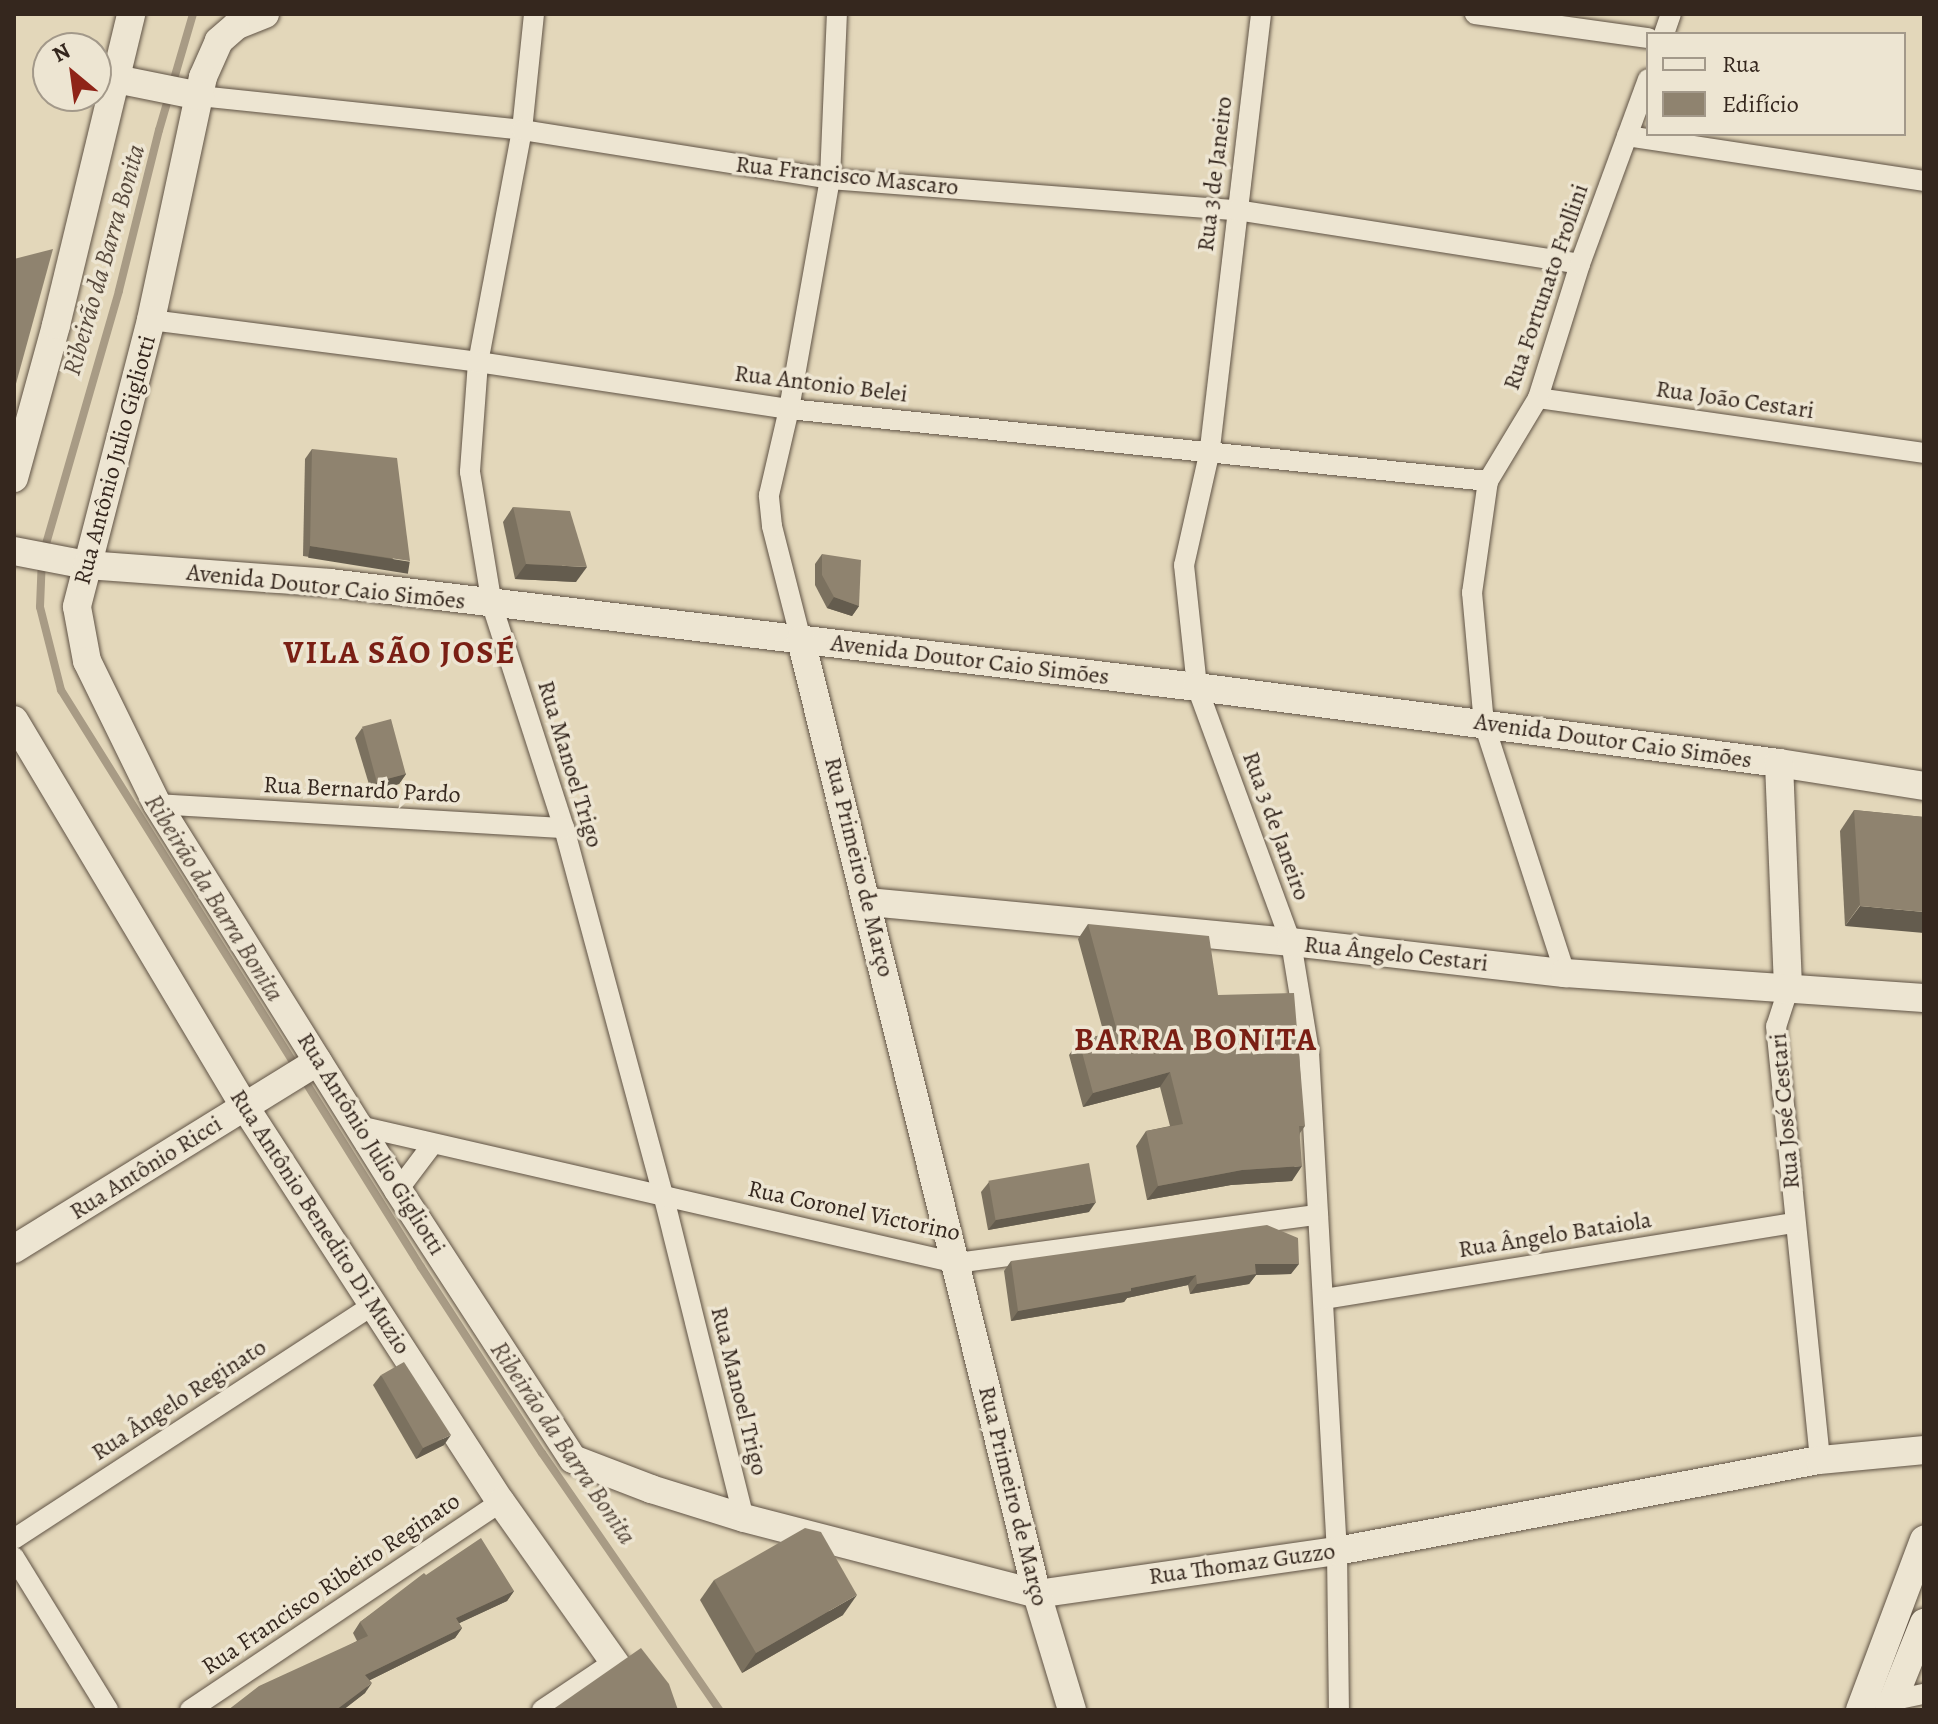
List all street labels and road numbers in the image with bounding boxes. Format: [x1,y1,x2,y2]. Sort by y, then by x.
street label: Rua 3 de Janeiro [1191,95,1239,253]
street label: Rua Francisco Mascaro [734,150,960,202]
street label: Rua Fortunato Frollini [1497,180,1595,394]
street label: Rua Antônio Julio Gigliotti [68,332,162,588]
street label: Rua Antonio Belei [733,359,909,409]
street label: Rua João Cestari [1654,375,1816,425]
street label: Avenida Doutor Caio Simões [185,558,467,616]
street label: Avenida Doutor Caio Simões [829,629,1111,691]
street label: Rua Manoel Trigo [531,677,609,851]
street label: Avenida Doutor Caio Simões [1472,707,1754,775]
street label: Rua 3 de Janeiro [1236,748,1316,904]
street label: Rua Primeiro de Março [818,754,900,980]
street label: Rua Bernardo Pardo [263,770,461,810]
street label: Rua Ângelo Cestari [1303,930,1489,978]
street label: Rua Antônio Julio Gigliotti [291,1027,451,1261]
street label: Rua José Cestari [1764,1032,1806,1190]
street label: Rua Antônio Benedito Di Muzio [223,1084,417,1360]
street label: Rua Antônio Ricci [65,1110,227,1226]
street label: Rua Coronel Victorino [745,1174,963,1248]
street label: Rua Ângelo Bataiola [1456,1206,1654,1264]
street label: Rua Manoel Trigo [704,1304,774,1478]
street label: Rua Ângelo Reginato [86,1333,272,1467]
street label: Rua Primeiro de Março [972,1383,1054,1609]
street label: Rua Francisco Ribeiro Reginato [196,1487,466,1681]
street label: Rua Thomaz Guzzo [1147,1537,1337,1591]

